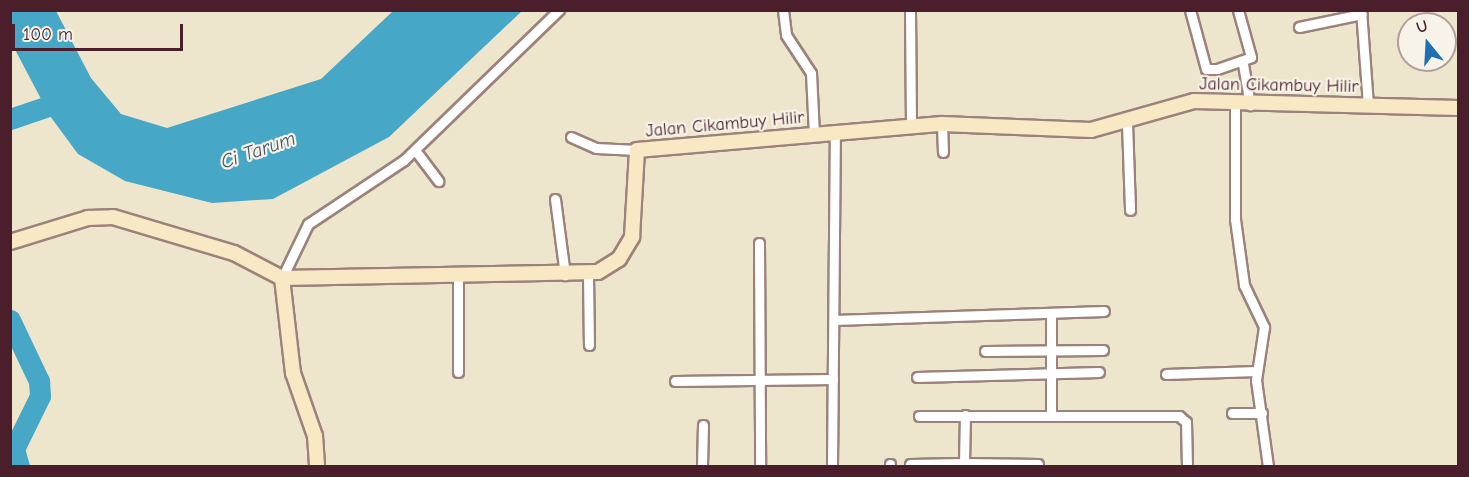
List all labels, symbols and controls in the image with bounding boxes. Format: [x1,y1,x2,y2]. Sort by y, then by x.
scale bar [15,12,186,50]
north arrow [1397,12,1457,72]
text: U [1414,17,1430,37]
text: 100 m [23,24,73,45]
street label: Jalan Cikambuy Hilir [1199,74,1359,98]
street label: Jalan Cikambuy Hilir [645,107,805,143]
water label: Ci Tarum [217,126,299,174]

